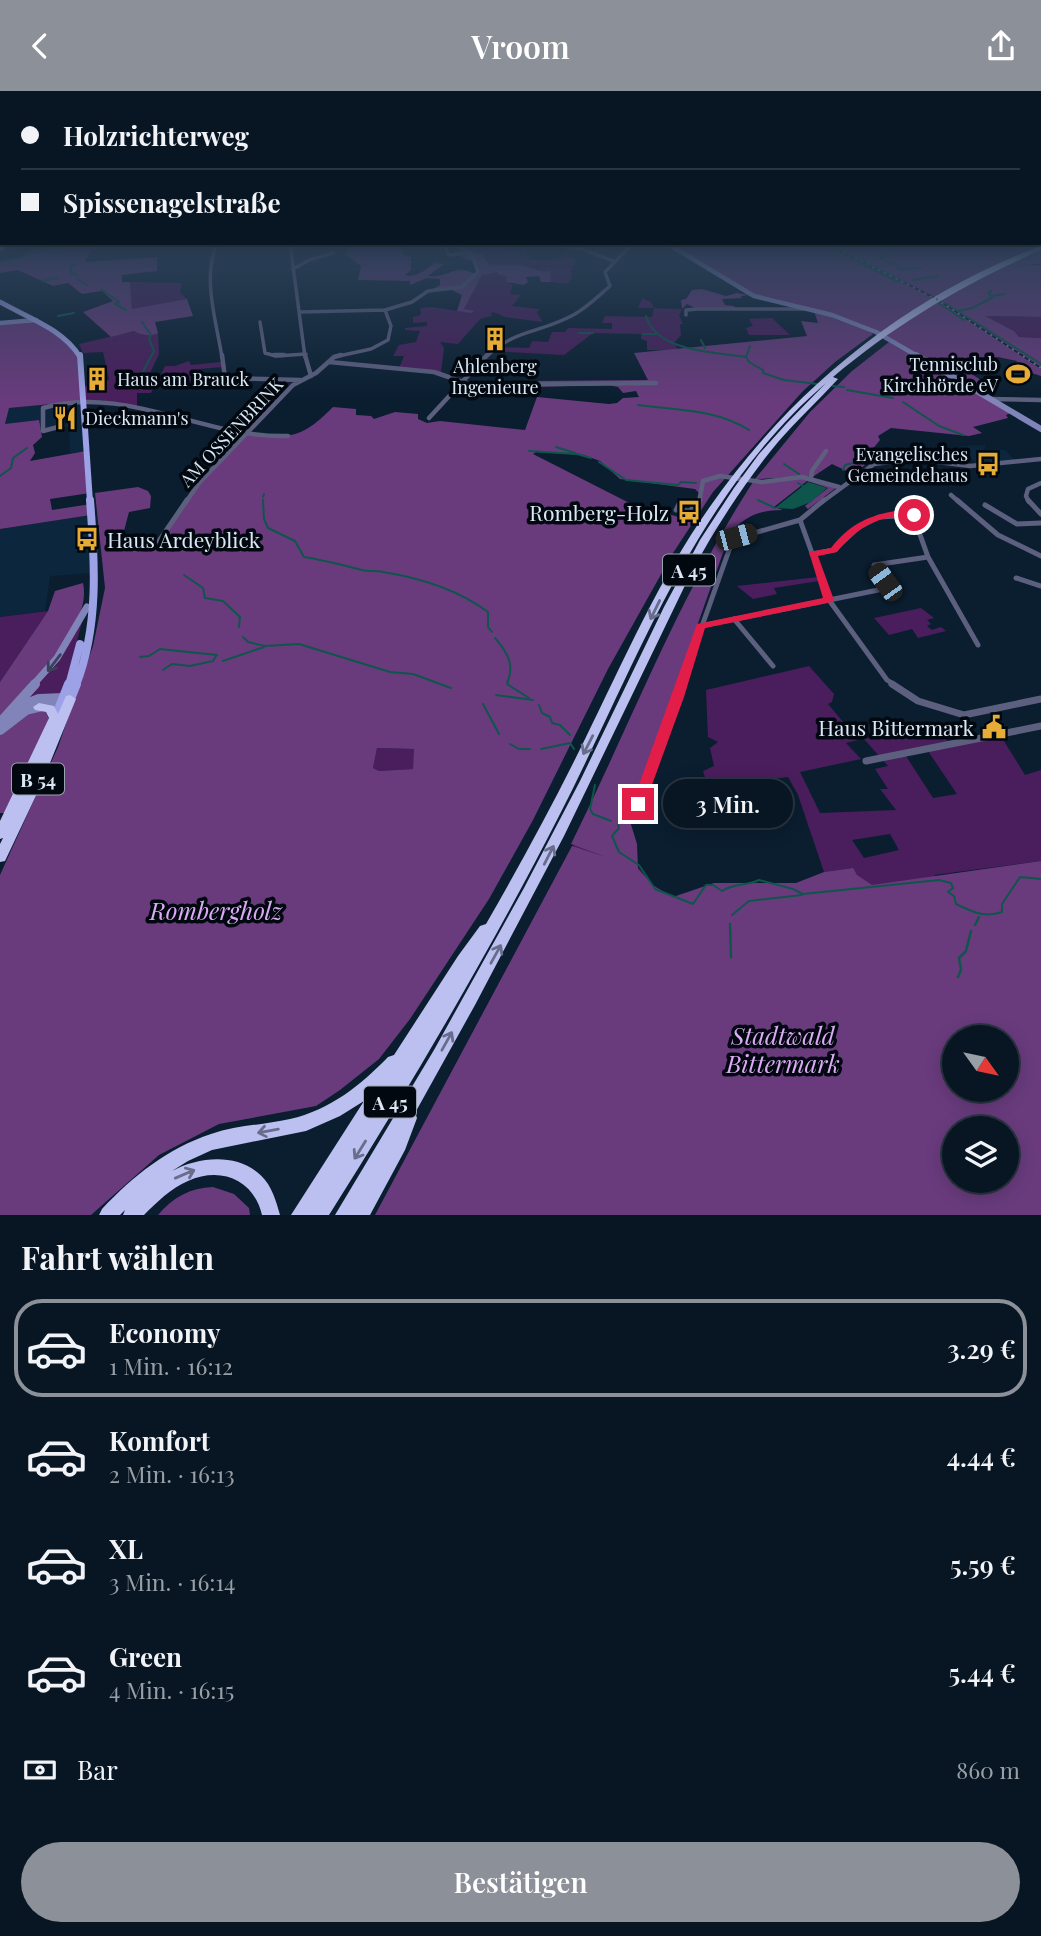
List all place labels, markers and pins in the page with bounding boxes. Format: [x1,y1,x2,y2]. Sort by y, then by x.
building icon: Ahlenberg Ingenieure [481,325,509,353]
place label: Tennisclub Kirchhörde eV [882,352,999,397]
place label: Ahlenberg Ingenieure [451,354,539,399]
sports icon: Tennisclub Kirchhörde eV [1004,360,1032,388]
building icon: Haus am Brauck [83,365,111,393]
place label: Haus am Brauck [117,367,249,391]
restaurant icon: Dieckmann's [51,404,79,432]
place label: Dieckmann's [85,406,189,430]
place label: Evangelisches Gemeindehaus [848,442,968,487]
bus stop icon: Evangelisches Gemeindehaus [974,450,1002,478]
place label: Romberg-Holz [529,498,669,526]
bus stop icon: Romberg-Holz [675,498,703,526]
bus stop icon: Haus Ardeyblick [73,525,101,553]
place label: Haus Ardeyblick [107,525,261,553]
place label: Haus Bittermark [818,713,974,741]
public building icon: Haus Bittermark [980,713,1008,741]

